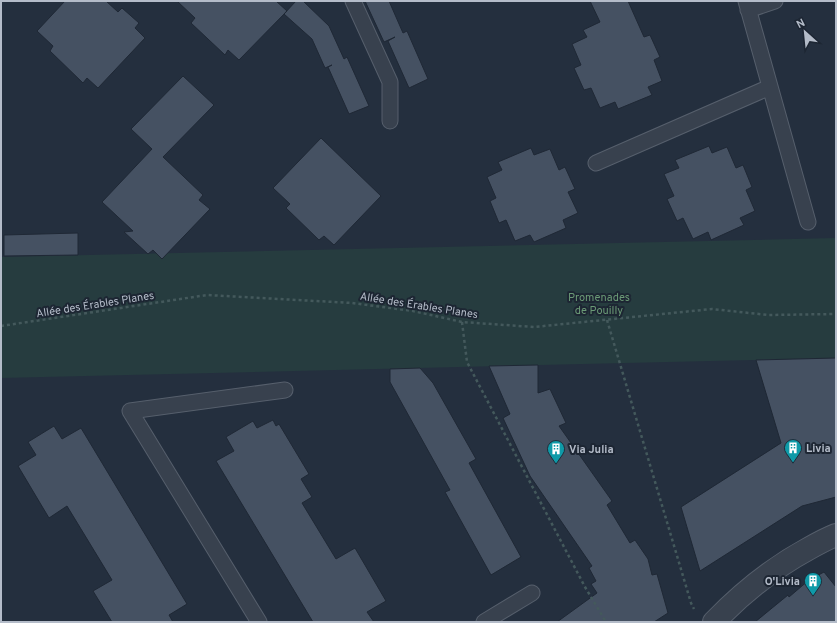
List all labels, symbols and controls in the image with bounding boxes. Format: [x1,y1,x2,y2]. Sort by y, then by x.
north arrow [785,12,825,52]
text: N [794,16,808,32]
street label: Allée des Érables Planes [35,288,155,321]
street label: Allée des Érables Planes [359,289,479,322]
park label: Promenades de Pouilly [568,291,630,318]
building icon: Livia [783,438,803,463]
building icon: Via Julia [546,439,566,464]
place label: Livia [806,442,831,456]
place label: Via Julia [569,443,614,457]
building icon: O'Livia [803,571,823,596]
place label: O'Livia [765,575,800,589]

